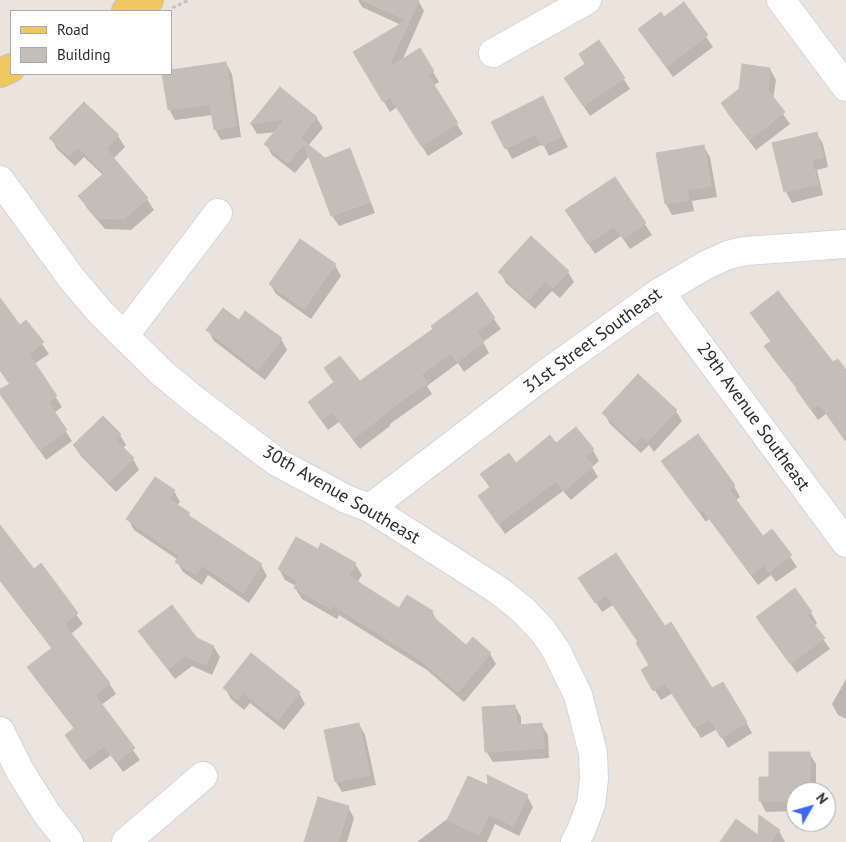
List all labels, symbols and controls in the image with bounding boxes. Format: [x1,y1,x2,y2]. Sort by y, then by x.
legend [10,10,172,75]
text: Road [57,20,89,39]
text: Building [57,45,111,64]
street label: 31st Street Southeast [520,284,666,398]
street label: 29th Avenue Southeast [692,339,814,495]
street label: 30th Avenue Southeast [259,441,423,549]
north arrow [786,782,836,832]
text: N [812,789,832,808]

